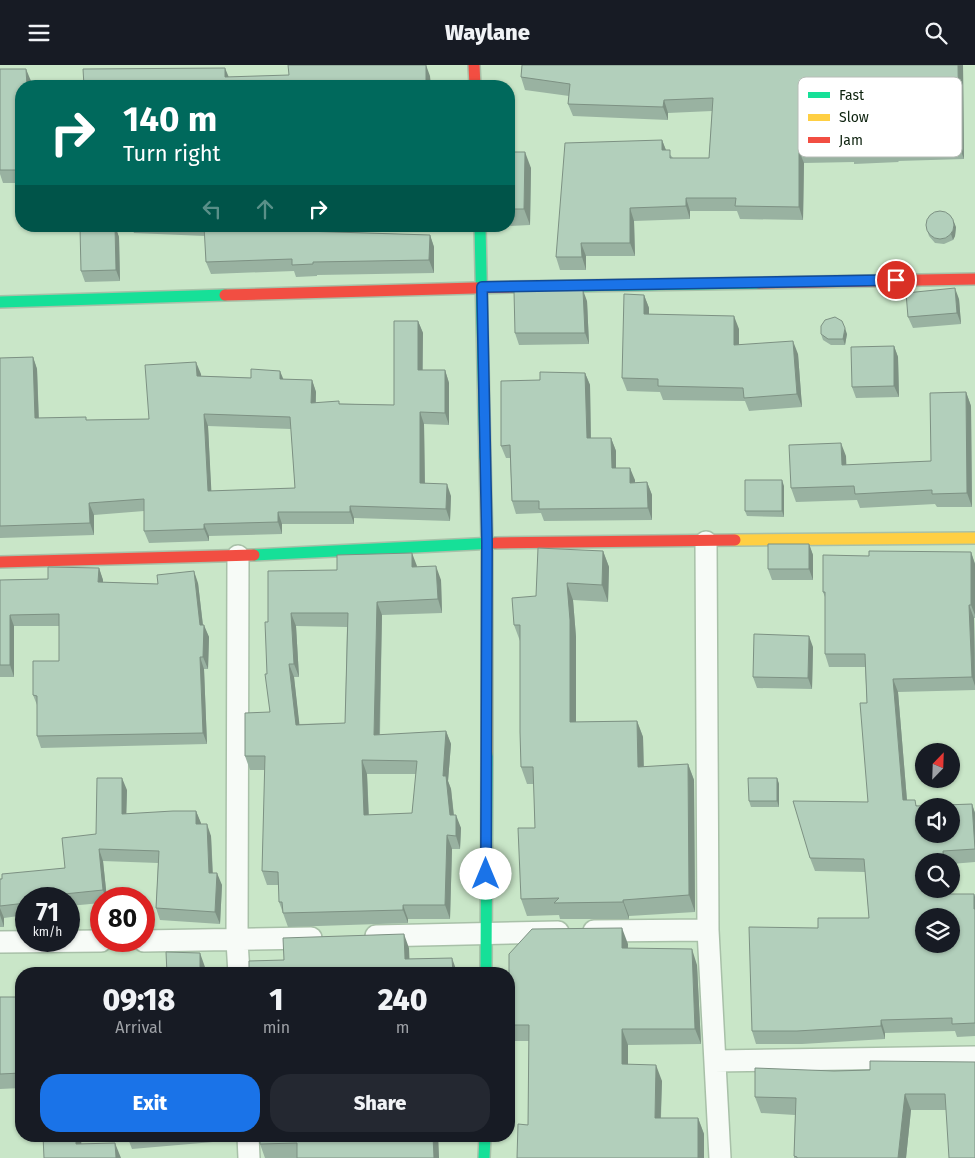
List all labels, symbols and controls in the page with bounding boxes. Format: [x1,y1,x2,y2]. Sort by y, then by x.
icon: menu [25,19,53,47]
text: Waylane [445,19,530,46]
icon: search [922,19,950,47]
legend [798,77,962,157]
text: Fast [839,87,865,104]
text: 140 m [123,98,217,140]
icon: right [40,100,105,165]
text: Slow [839,109,869,126]
text: Jam [839,132,863,149]
text: Turn right [123,140,220,167]
icon: left [198,195,226,223]
icon: ahead [251,195,279,223]
icon: right [304,195,332,223]
pin [875,259,917,301]
icon: arrive [882,266,910,294]
north arrow [915,743,960,787]
map controls [915,743,960,953]
button: sound [915,798,960,843]
position arrow [459,847,511,899]
button: search [915,853,960,898]
speed limit sign: 80 [90,887,155,952]
text: 71 [36,898,59,928]
button: layers [915,908,960,953]
text: km/h [33,925,62,939]
text: 09:18 [102,982,175,1018]
text: 1 [269,982,284,1018]
text: 240 [378,982,428,1018]
text: Arrival [115,1018,162,1037]
text: min [263,1018,290,1037]
text: m [396,1018,409,1037]
button: Exit [40,1074,260,1132]
button: Share [270,1074,490,1132]

